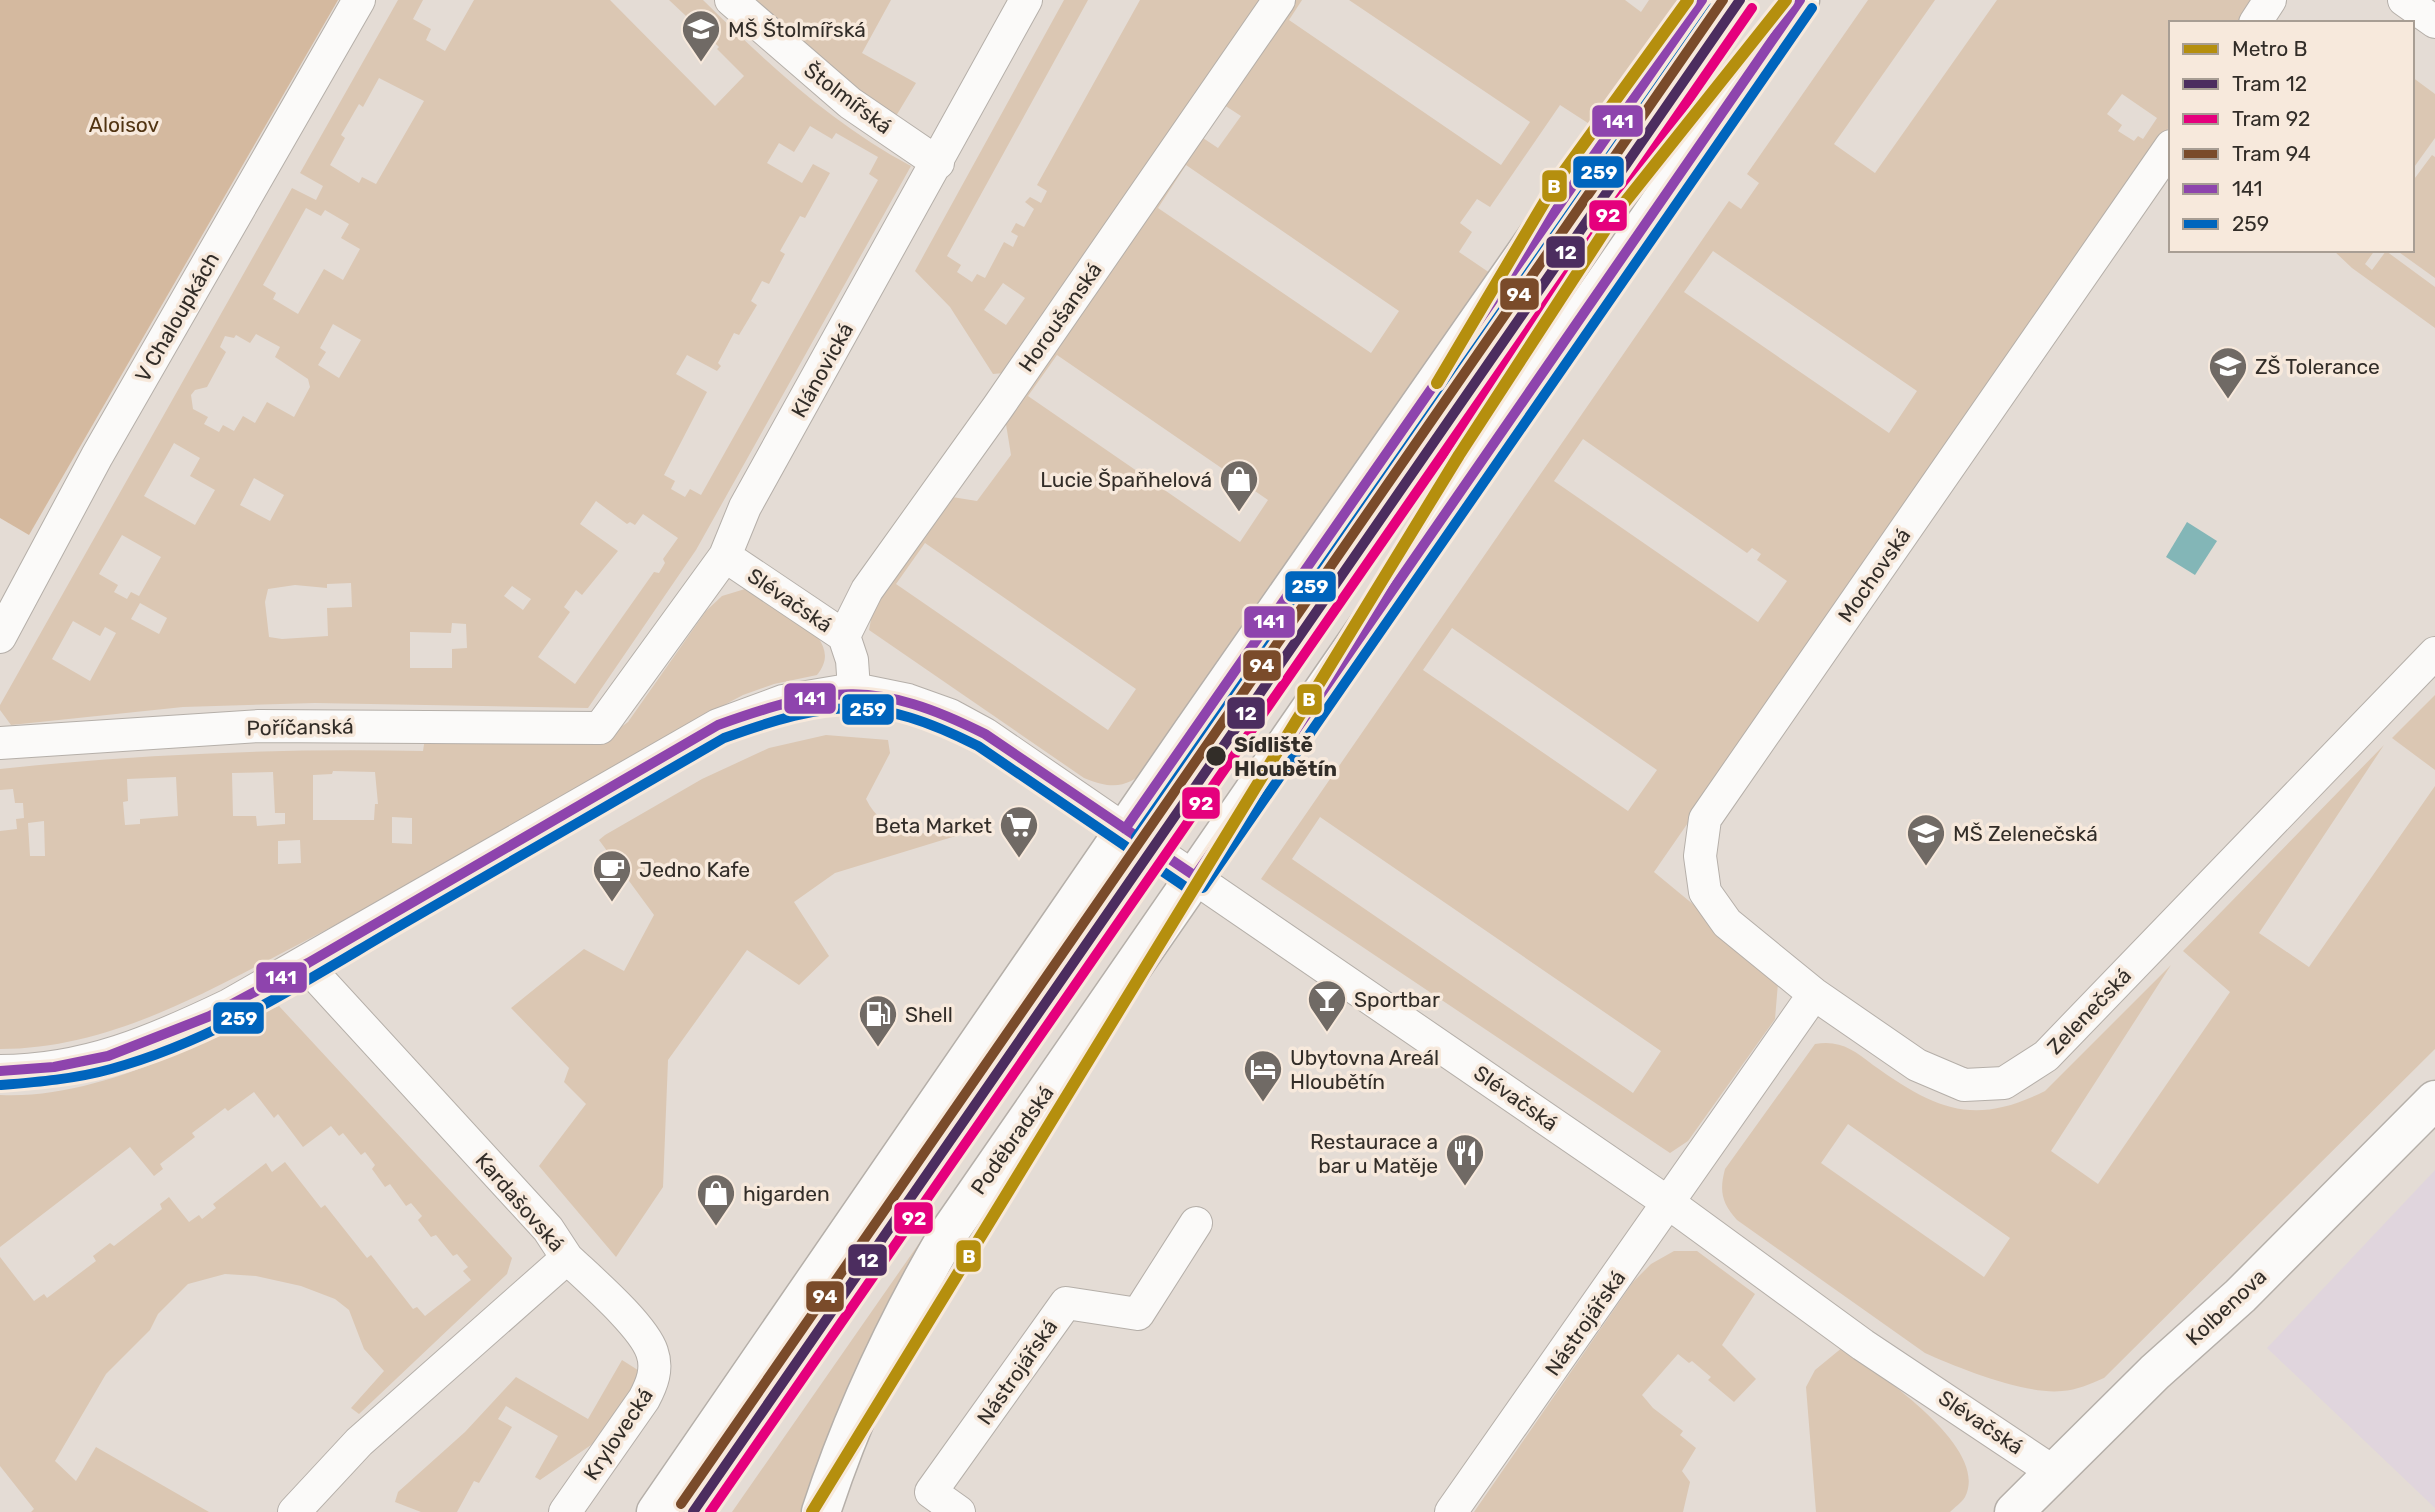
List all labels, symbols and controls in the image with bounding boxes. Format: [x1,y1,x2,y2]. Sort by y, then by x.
school or university icon: MŠ Štolmířská [680,8,722,63]
place label: MŠ Štolmířská [728,17,866,42]
legend [2169,21,2414,252]
text: Metro B [2232,36,2308,61]
street label: Štolmířská [799,57,897,139]
text: Tram 12 [2232,71,2307,96]
line badge: 141 [1591,104,1644,138]
text: Tram 92 [2232,106,2310,131]
text: 141 [1602,110,1634,133]
park label: Aloisov [89,112,159,137]
text: Tram 94 [2232,141,2311,166]
line badge: 259 [1572,155,1625,189]
text: 259 [1581,161,1617,184]
line badge: B [1541,169,1568,203]
text: B [1547,175,1561,198]
text: 141 [2232,176,2263,201]
line badge: 92 [1588,199,1628,232]
text: 92 [1596,204,1620,227]
text: 259 [2232,211,2269,236]
line badge: 12 [1545,235,1586,269]
text: 12 [1555,241,1577,264]
street label: V Chaloupkách [130,248,224,386]
street label: Horoušanská [1013,258,1107,376]
line badge: 94 [1499,277,1540,311]
text: 94 [1506,283,1532,306]
street label: Klánovická [786,318,858,422]
school or university icon: ZŠ Tolerance [2207,345,2249,400]
place label: ZŠ Tolerance [2255,354,2380,379]
shop icon: Lucie Špaňhelová [1218,458,1260,513]
place label: Lucie Špaňhelová [1040,467,1212,492]
street label: Mochovská [1833,523,1915,627]
street label: Slévačská [743,563,837,637]
line badge: 259 [1284,570,1337,603]
text: 259 [1292,575,1328,598]
line badge: 141 [1243,605,1296,639]
text: 141 [1253,610,1285,633]
line badge: 94 [1242,649,1282,682]
text: 94 [1249,654,1275,677]
line badge: 141 [783,682,837,715]
line badge: B [1296,683,1323,716]
text: 141 [794,687,826,710]
text: B [1302,688,1316,711]
line badge: 259 [841,693,895,726]
line badge: 12 [1226,696,1266,730]
text: 259 [850,698,886,721]
text: 12 [1235,702,1257,725]
street label: Poříčanská [246,714,354,740]
place label: Sídliště Hloubětín [1234,732,1337,781]
marker: Sídliště Hloubětín [1204,744,1228,768]
line badge: 92 [1181,786,1221,820]
text: 92 [1189,792,1213,815]
supermarket icon: Beta Market [998,804,1040,859]
school or university icon: MŠ Zelenečská [1905,812,1947,867]
place label: Beta Market [875,813,992,838]
place label: MŠ Zelenečská [1953,821,2098,846]
cafe icon: Jedno Kafe [591,848,633,903]
place label: Jedno Kafe [639,857,750,882]
line badge: 141 [255,961,308,994]
street label: Zelenečská [2042,963,2136,1059]
text: 141 [265,966,297,989]
bar icon: Sportbar [1306,978,1348,1033]
place label: Sportbar [1354,987,1440,1012]
fuel station icon: Shell [857,993,899,1048]
line badge: 259 [212,1001,265,1035]
place label: Shell [905,1002,953,1027]
text: 259 [221,1007,257,1030]
place label: Ubytovna Areál Hloubětín [1290,1045,1439,1094]
hotel icon: Ubytovna Areál Hloubětín [1242,1048,1284,1103]
street label: Slévačská [1469,1060,1563,1136]
street label: Poděbradská [965,1081,1059,1199]
place label: Restaurace a bar u Matěje [1310,1129,1438,1178]
restaurant icon: Restaurace a bar u Matěje [1444,1132,1486,1187]
street label: Kardašovská [470,1148,570,1256]
shop icon: higarden [695,1172,737,1227]
place label: higarden [743,1181,830,1206]
line badge: 92 [893,1201,934,1235]
text: 92 [902,1207,926,1230]
line badge: B [955,1239,982,1273]
line badge: 12 [847,1243,888,1277]
text: B [962,1245,976,1268]
text: 12 [857,1249,879,1272]
street label: Kolbenova [2181,1264,2271,1350]
street label: Nástrojářská [1540,1266,1630,1380]
line badge: 94 [805,1280,845,1313]
text: 94 [812,1285,838,1308]
street label: Nástrojářská [972,1315,1062,1429]
street label: Krylovecká [578,1383,658,1485]
street label: Slévačská [1934,1385,2028,1459]

